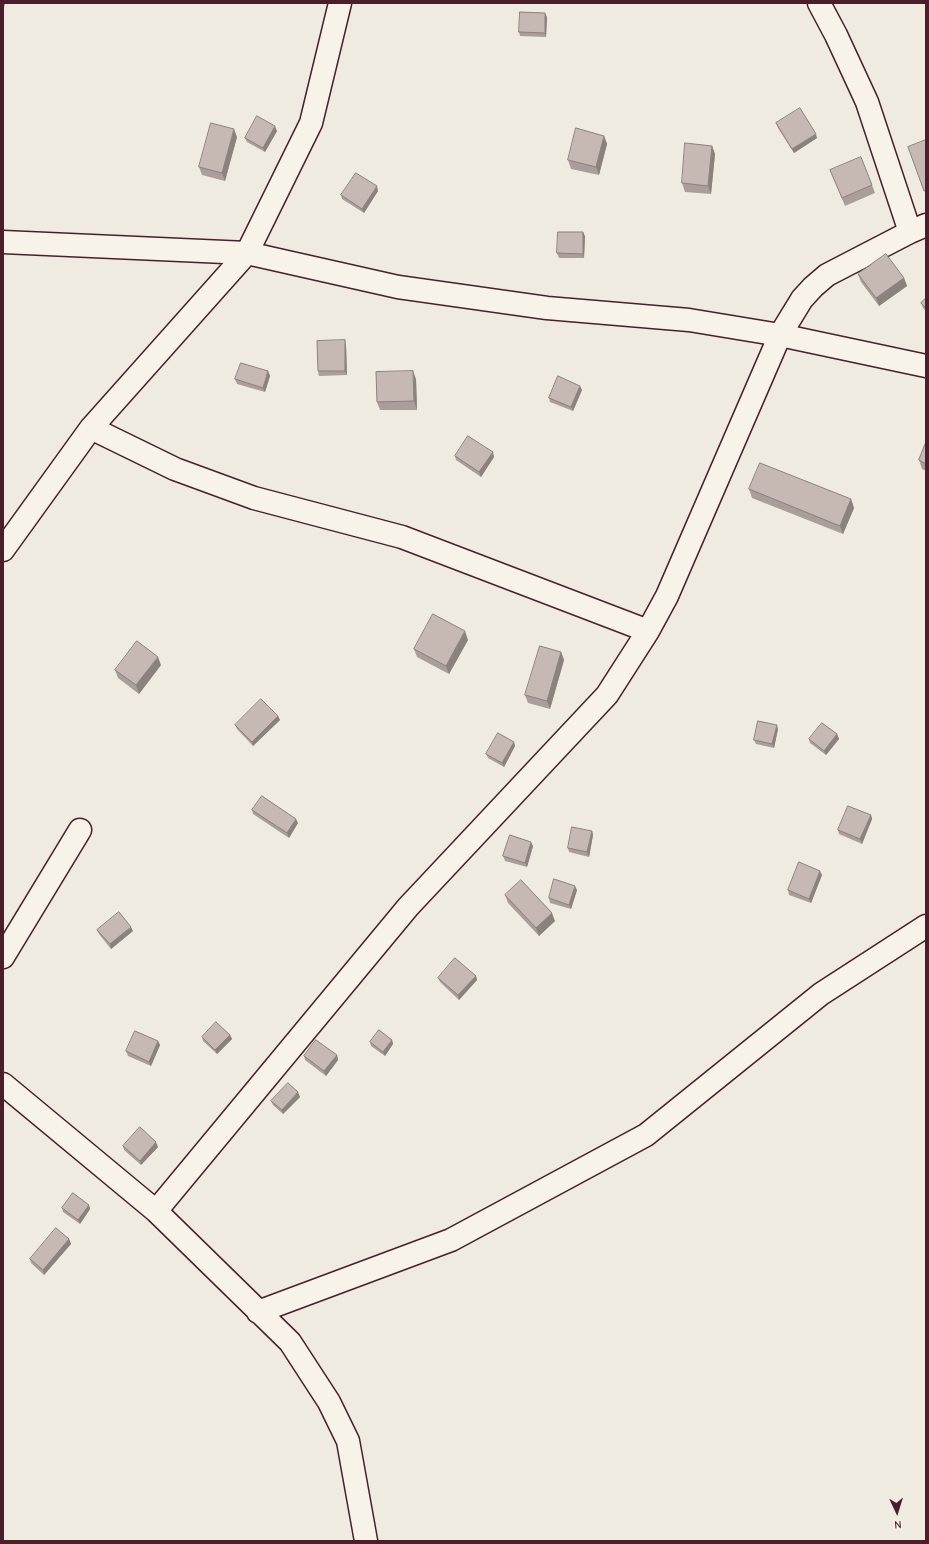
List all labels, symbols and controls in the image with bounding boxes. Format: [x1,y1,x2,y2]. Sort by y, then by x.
north arrow [877,1492,917,1532]
text: N [894,1518,902,1531]

